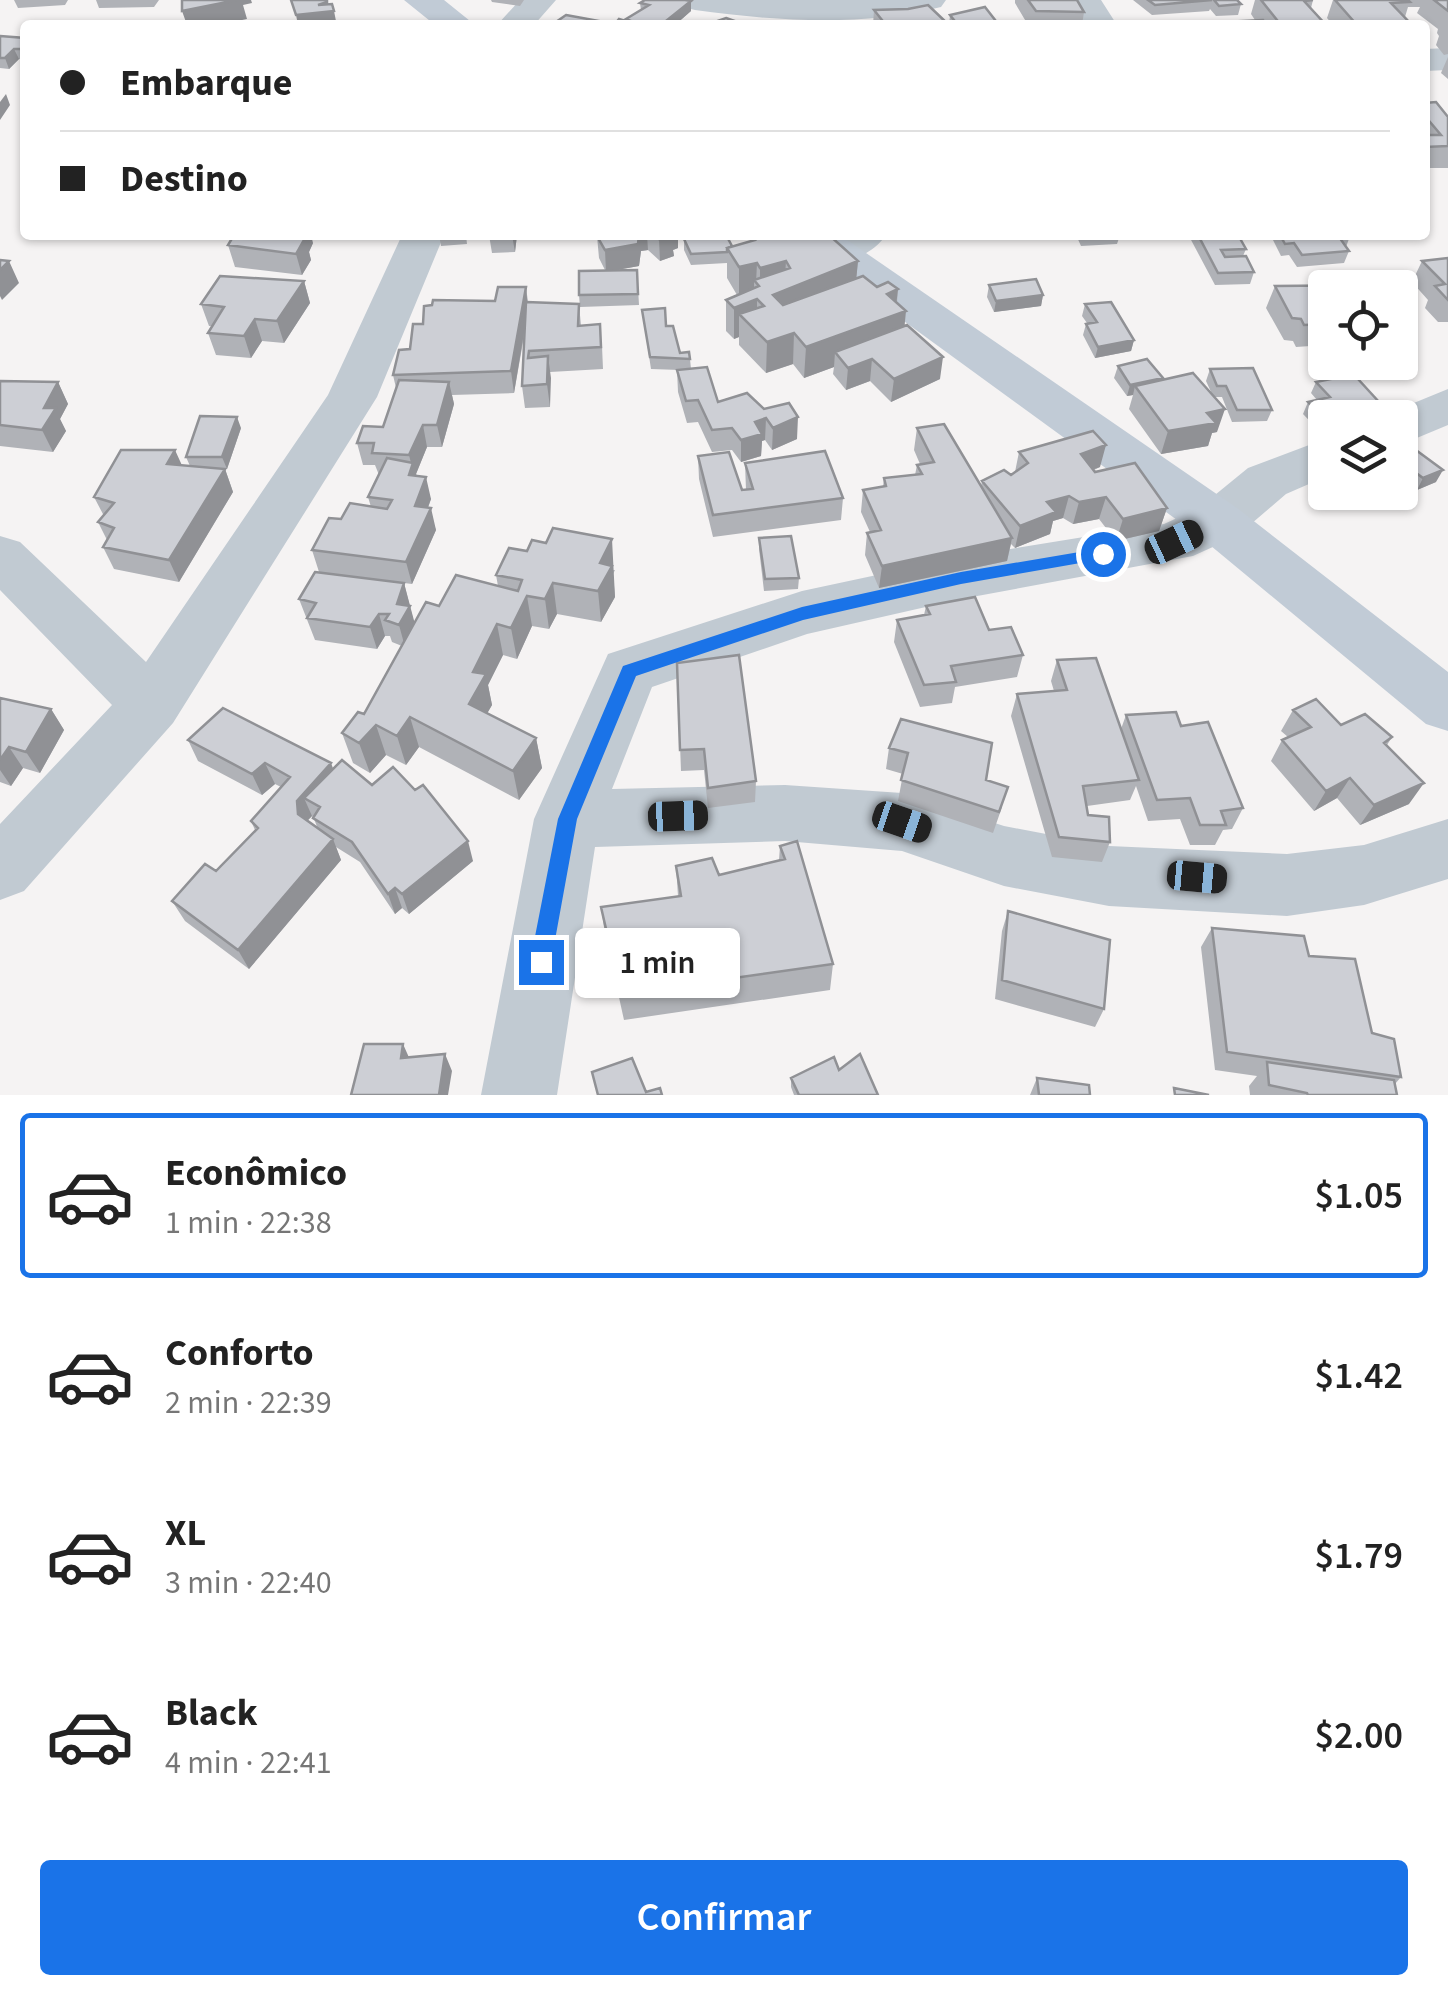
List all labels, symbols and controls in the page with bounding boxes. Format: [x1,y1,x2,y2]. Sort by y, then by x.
text: Embarque [120,56,293,110]
text: Destino [120,152,248,206]
map controls [1308,270,1418,510]
button: locate [1308,270,1418,380]
button: layers [1308,400,1418,510]
car [1140,516,1208,568]
route start [1081,532,1126,577]
car [869,798,935,846]
car [647,800,709,832]
car [1166,859,1228,895]
callout: 1 min [576,927,741,997]
route end [519,940,564,985]
text: 1 min [619,940,696,986]
text: Econômico [165,1146,347,1200]
icon: car [45,1151,135,1241]
text: $1.05 [1315,1169,1403,1223]
text: 1 min · 22:38 [165,1200,332,1246]
text: Conforto [165,1326,314,1380]
icon: car [45,1331,135,1421]
text: $1.42 [1315,1349,1403,1403]
text: 2 min · 22:39 [165,1380,332,1426]
text: XL [165,1506,206,1560]
icon: car [45,1511,135,1601]
text: $1.79 [1315,1529,1403,1583]
text: 3 min · 22:40 [165,1560,332,1606]
text: Black [165,1686,258,1740]
icon: car [45,1691,135,1781]
text: $2.00 [1315,1709,1403,1763]
text: 4 min · 22:41 [165,1740,332,1786]
button: Confirmar [40,1860,1408,1975]

